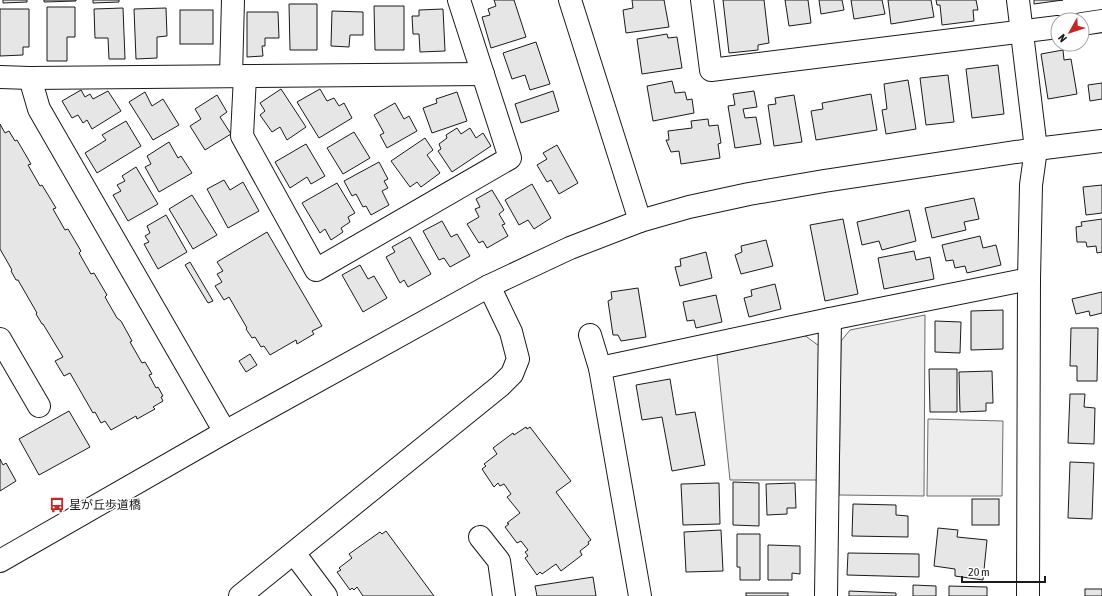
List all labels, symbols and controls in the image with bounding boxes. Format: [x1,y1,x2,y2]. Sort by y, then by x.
north arrow [1050,12,1090,52]
text: N [1056,32,1069,45]
bus stop icon: 星が丘歩道橋 [48,496,66,514]
place label: 星が丘歩道橋 [69,498,141,512]
scale bar [962,558,1045,584]
text: 20 m [968,565,990,579]

